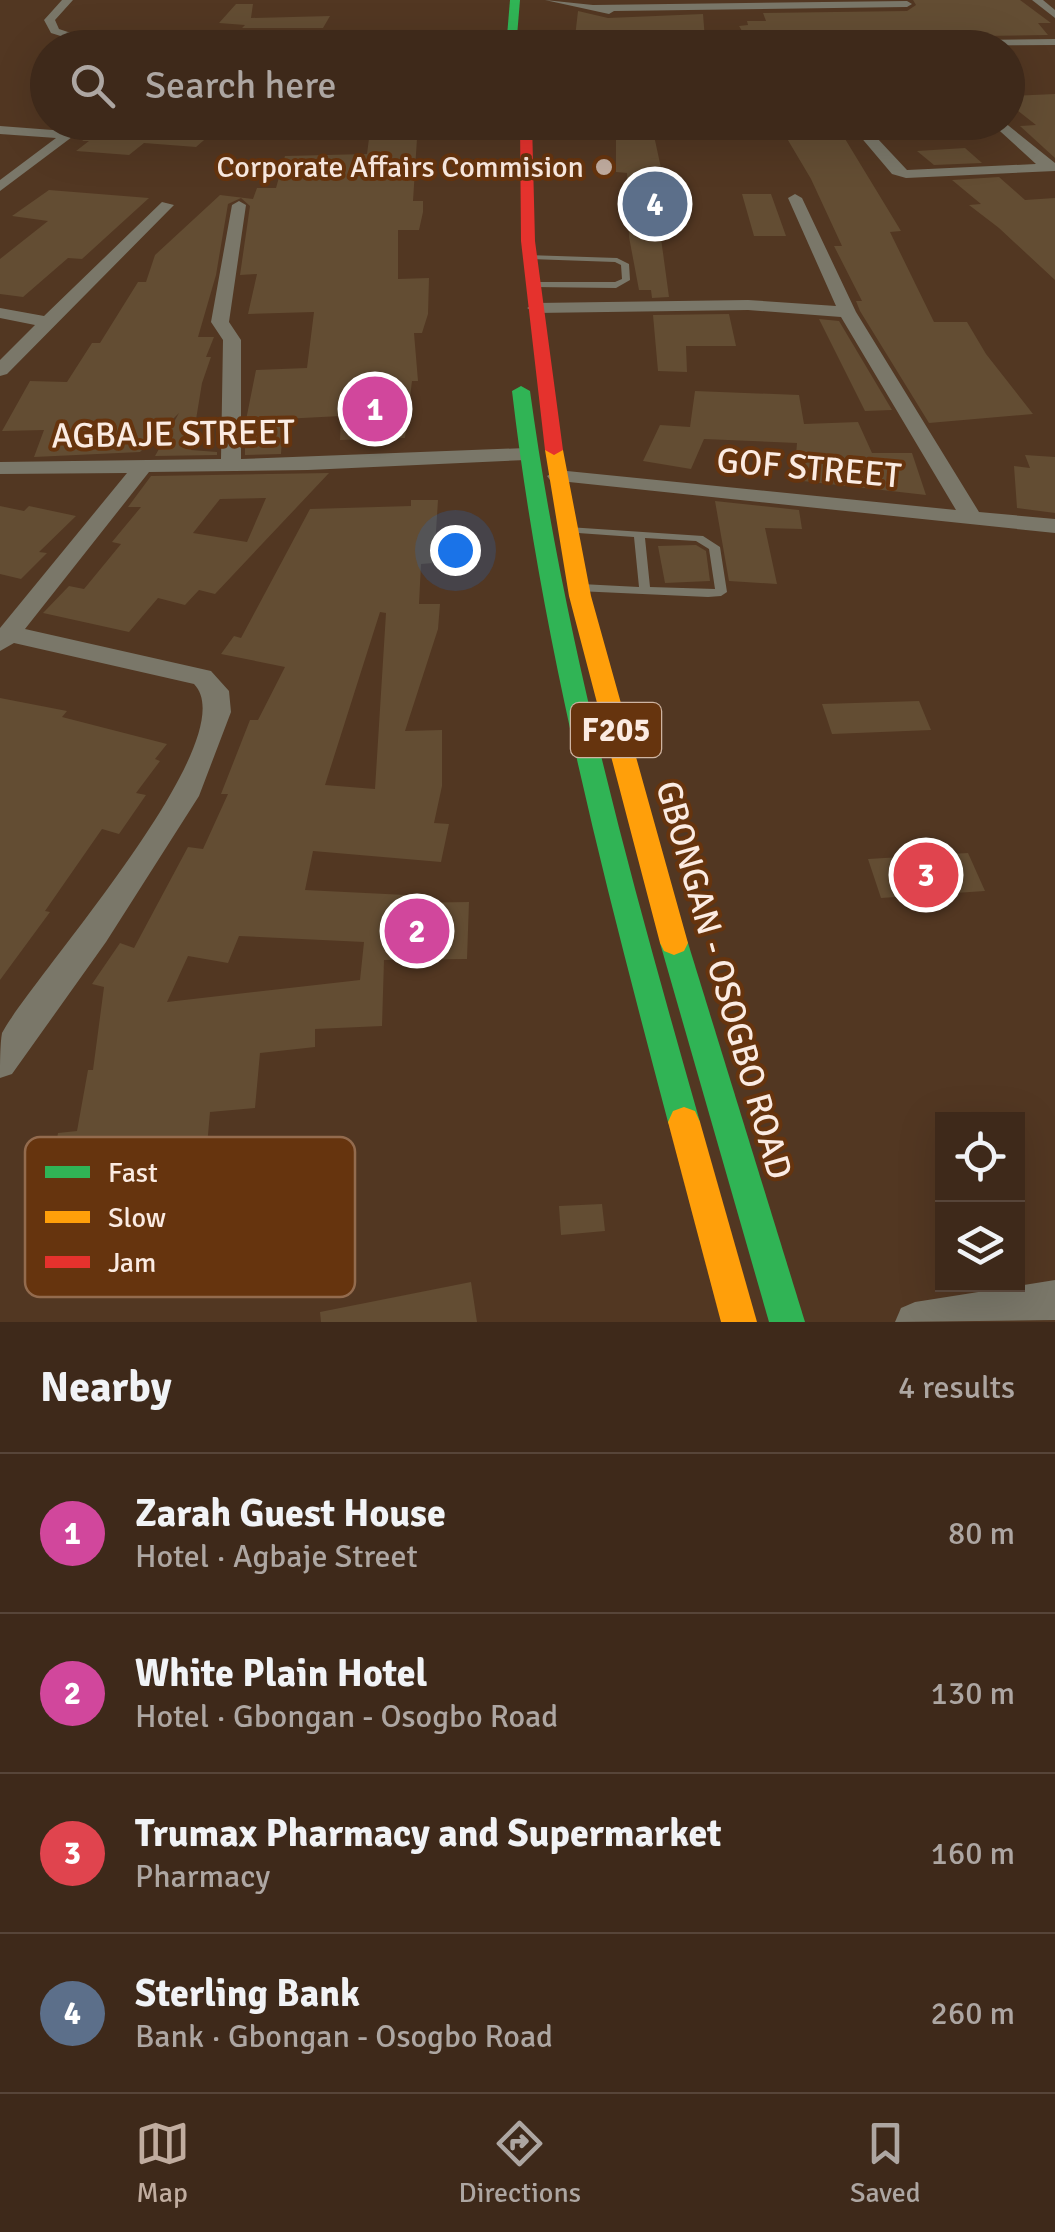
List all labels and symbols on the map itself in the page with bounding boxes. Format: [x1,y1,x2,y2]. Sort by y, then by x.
place label: Corporate Affairs Commision [216,149,584,186]
marker: Corporate Affairs Commision [593,156,615,178]
pin: 4 [622,166,688,242]
pin: 1 [342,372,408,446]
street label: AGBAJE STREET [51,410,295,458]
street label: GOF STREET [715,439,903,497]
your location [430,525,481,576]
road number: F205 [571,703,661,757]
street label: GBONGAN - OSOGBO ROAD [647,776,801,1184]
pin: 3 [894,838,958,912]
pin: 2 [384,894,450,968]
legend [25,1137,355,1297]
text: Fast [108,1156,158,1190]
text: Slow [108,1201,166,1235]
text: Jam [108,1246,156,1280]

